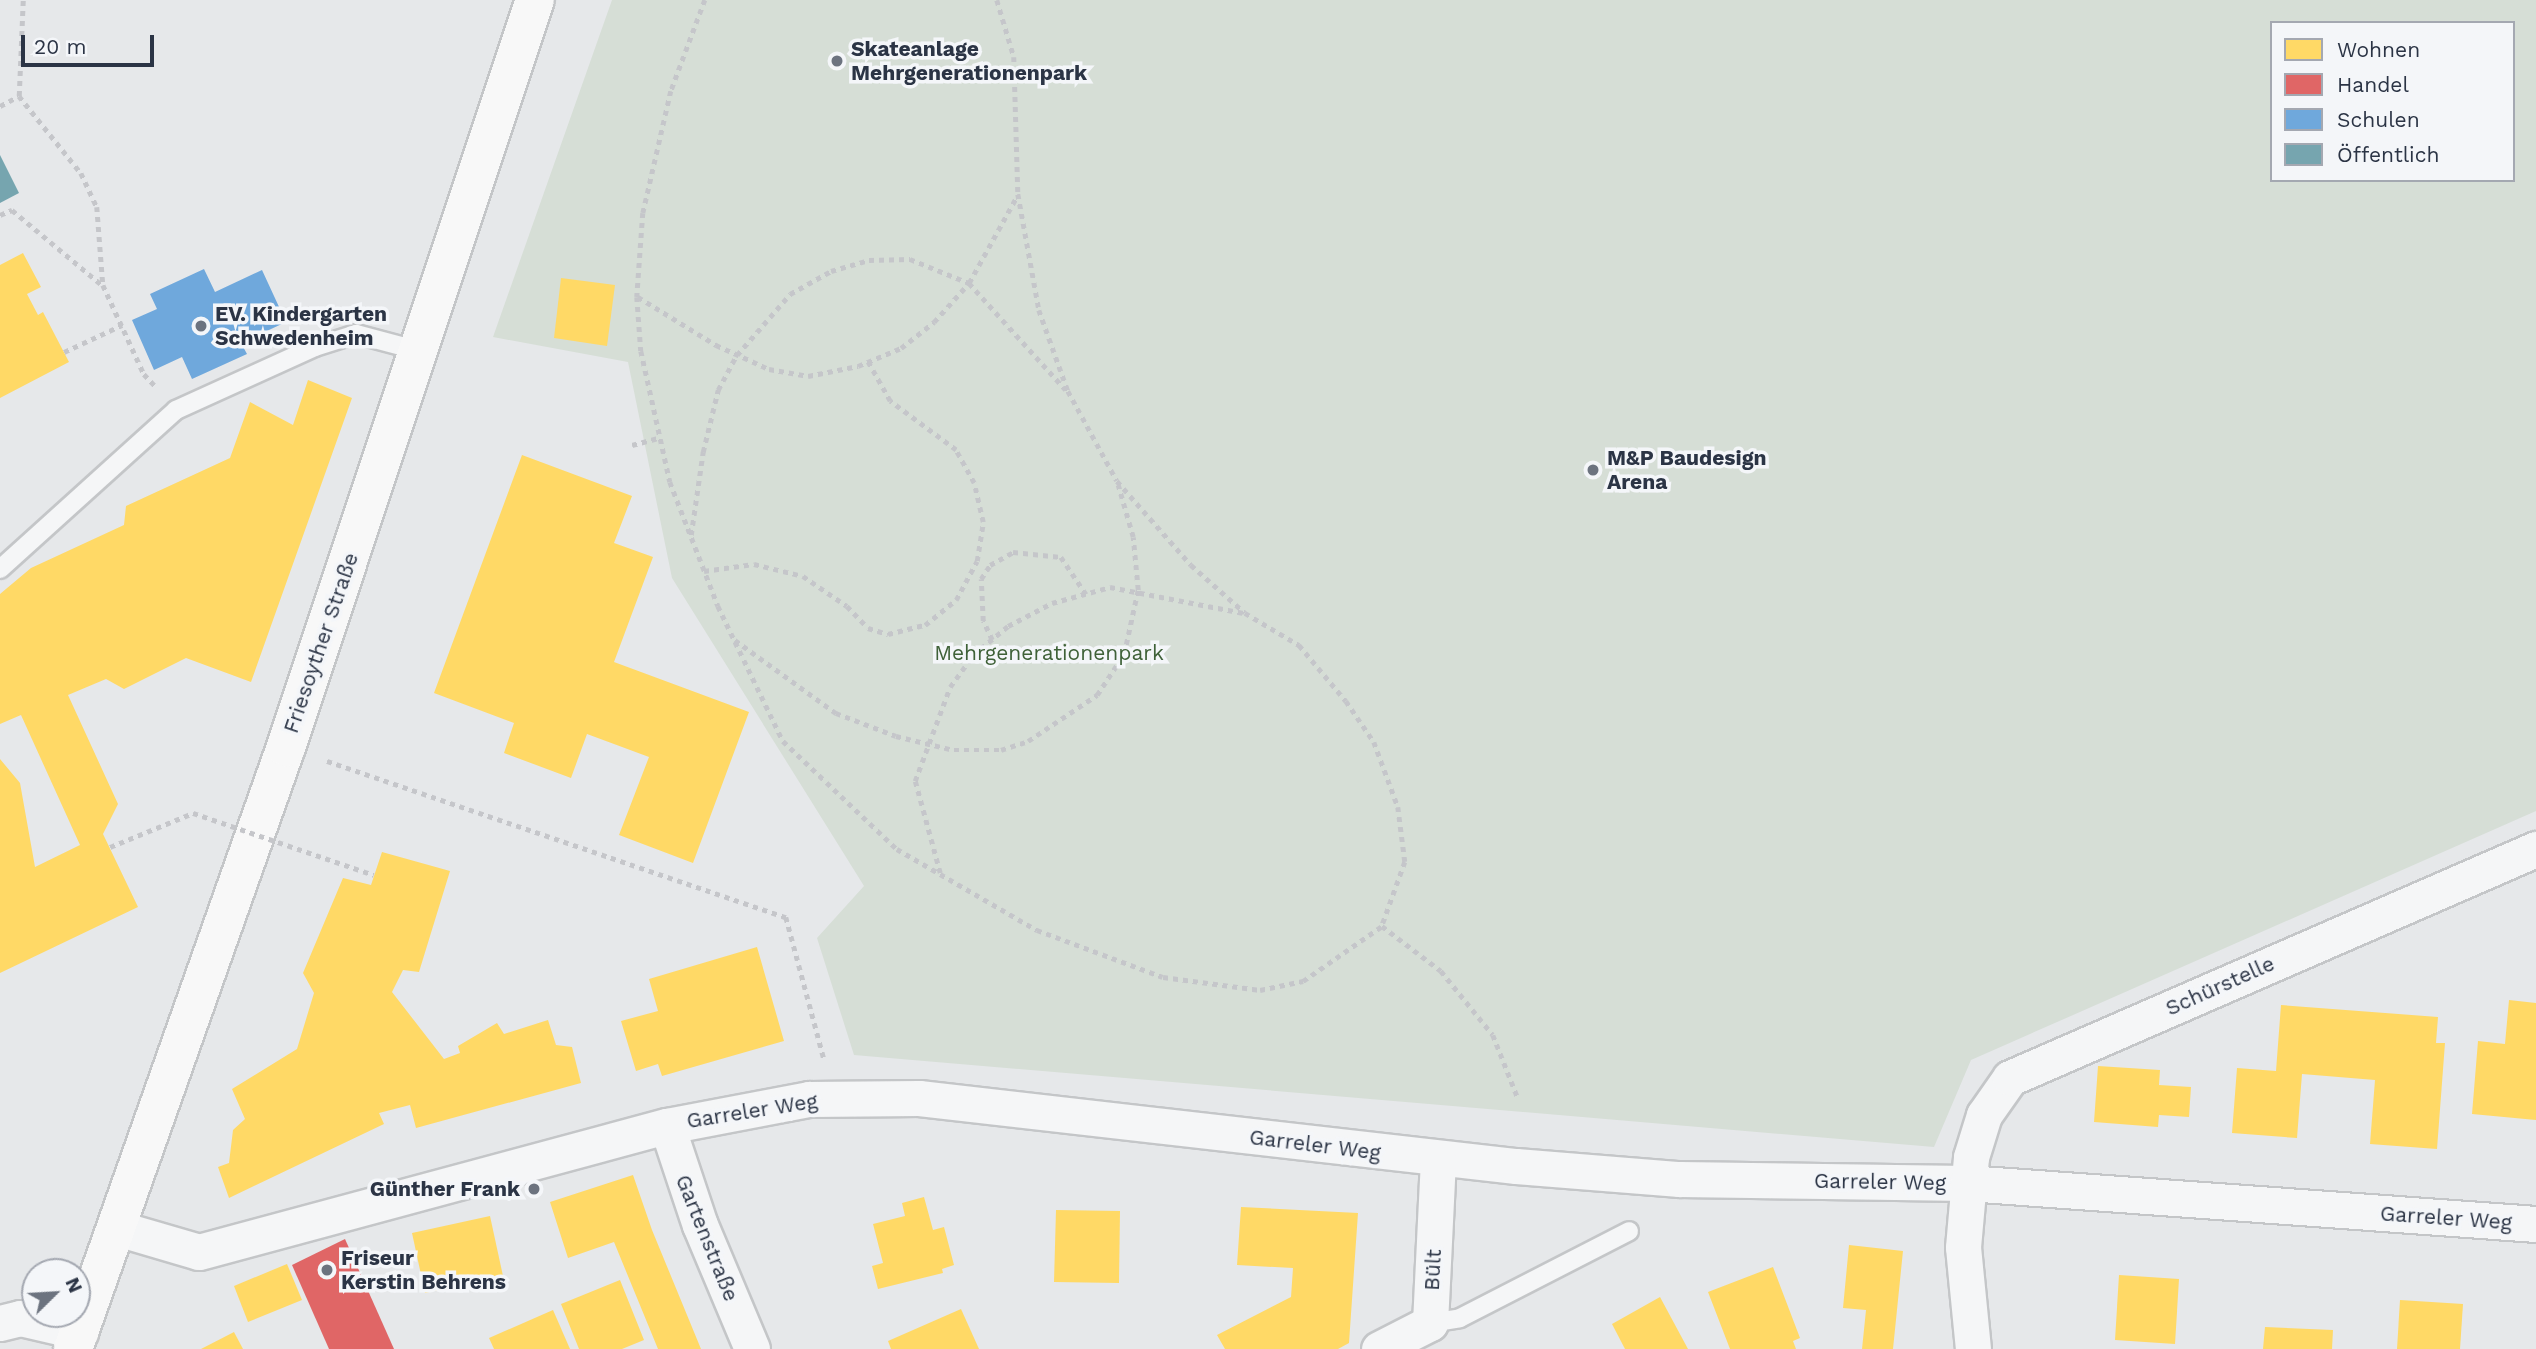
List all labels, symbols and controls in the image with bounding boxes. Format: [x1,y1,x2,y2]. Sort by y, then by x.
scale bar [24,21,158,65]
legend [2270,21,2515,182]
text: 20 m [34,34,86,59]
place label: Skateanlage Mehrgenerationenpark [851,36,1087,86]
text: Wohnen [2337,37,2420,62]
marker: Skateanlage Mehrgenerationenpark [829,53,845,69]
text: Handel [2337,72,2409,97]
text: Schulen [2337,107,2420,132]
text: Öffentlich [2337,142,2439,167]
place label: EV. Kindergarten Schwedenheim [215,301,387,351]
marker: EV. Kindergarten Schwedenheim [193,318,209,334]
place label: M&P Baudesign Arena [1607,445,1767,495]
marker: M&P Baudesign Arena [1585,462,1601,478]
street label: Friesoyther Straße [278,549,364,737]
park label: Mehrgenerationenpark [934,640,1164,666]
street label: Schürstelle [2162,951,2278,1021]
street label: Garreler Weg [684,1088,820,1134]
street label: Garreler Weg [1247,1124,1383,1166]
street label: Garreler Weg [1813,1168,1947,1196]
street label: Gartenstraße [670,1171,744,1305]
place label: Günther Frank [370,1176,520,1202]
marker: Günther Frank [526,1181,542,1197]
street label: Garreler Weg [2379,1201,2513,1235]
place label: Friseur Kerstin Behrens [341,1245,506,1295]
street label: Bült [1419,1249,1447,1291]
north arrow [21,1258,91,1328]
marker: Friseur Kerstin Behrens [319,1262,335,1278]
text: N [60,1274,87,1296]

